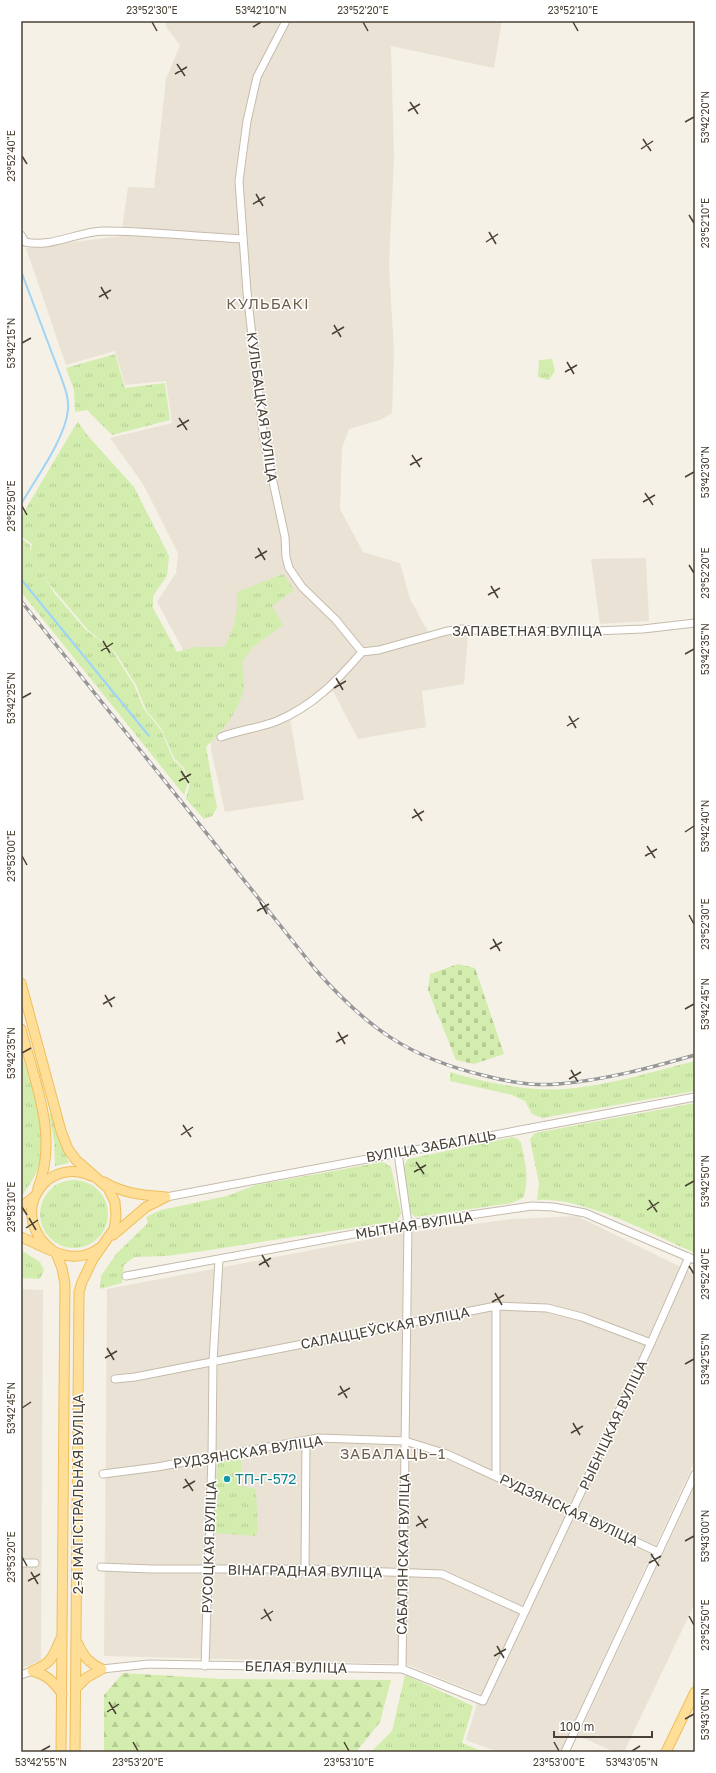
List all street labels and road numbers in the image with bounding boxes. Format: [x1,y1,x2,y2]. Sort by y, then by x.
street label: КУЛЬБАЦКАЯ ВУЛІЦА [244,331,282,484]
street label: ЗАПАВЕТНАЯ ВУЛІЦА [452,622,603,639]
street label: ВУЛІЦА ЗАБАЛАЦЬ [365,1126,497,1165]
street label: МЫТНАЯ ВУЛІЦА [354,1207,474,1242]
street label: САЛАЦЦЕЎСКАЯ ВУЛІЦА [299,1303,471,1352]
street label: РЫБНІЦКАЯ ВУЛІЦА [575,1357,650,1493]
street label: 2-Я МАГІСТРАЛЬНАЯ ВУЛІЦА [69,1393,86,1594]
street label: РУДЗЯНСКАЯ ВУЛІЦА [172,1431,325,1472]
street label: РУДЗЯНСКАЯ ВУЛІЦА [497,1470,642,1549]
street label: САБАЛЯНСКАЯ ВУЛІЦА [393,1472,412,1635]
street label: РУСОЦКАЯ ВУЛІЦА [198,1479,219,1614]
street label: ВІНАГРАДНАЯ ВУЛІЦА [227,1561,383,1580]
street label: БЕЛАЯ ВУЛІЦА [245,1657,348,1676]

